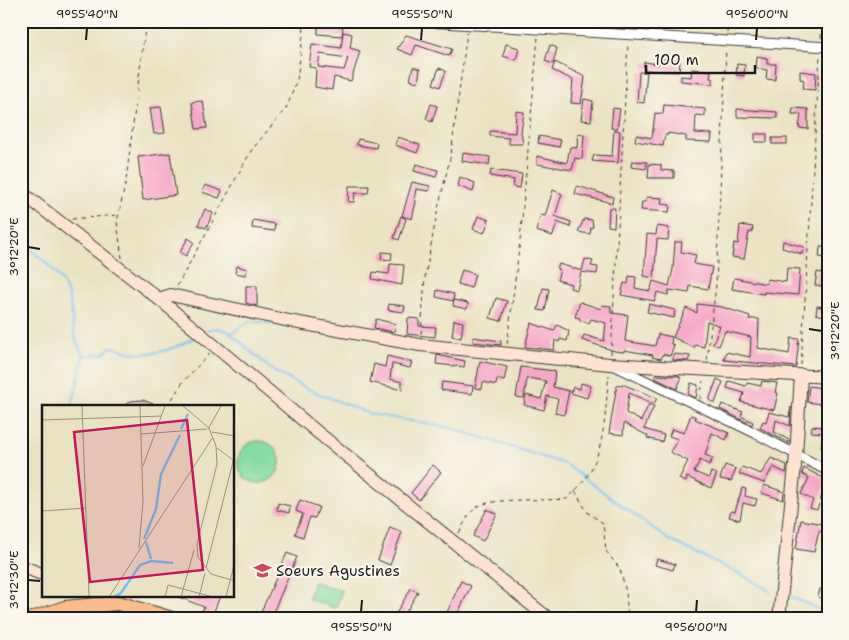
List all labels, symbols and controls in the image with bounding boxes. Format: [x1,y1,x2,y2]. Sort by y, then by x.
text: 9°55'40"N [56,6,118,22]
text: 9°55'50"N [391,6,453,22]
text: 9°56'00"N [726,6,788,22]
scale bar [646,42,755,74]
text: 100 m [654,50,699,70]
text: 3°12'20"E [6,218,22,276]
text: 3°12'20"E [827,302,843,360]
inset map [42,405,235,598]
text: 3°12'30"E [6,550,22,610]
school or university icon: Soeurs Agustines [252,561,272,581]
place label: Soeurs Agustines [276,561,400,581]
text: 9°55'50"N [330,619,392,635]
text: 9°56'00"N [665,619,727,635]

